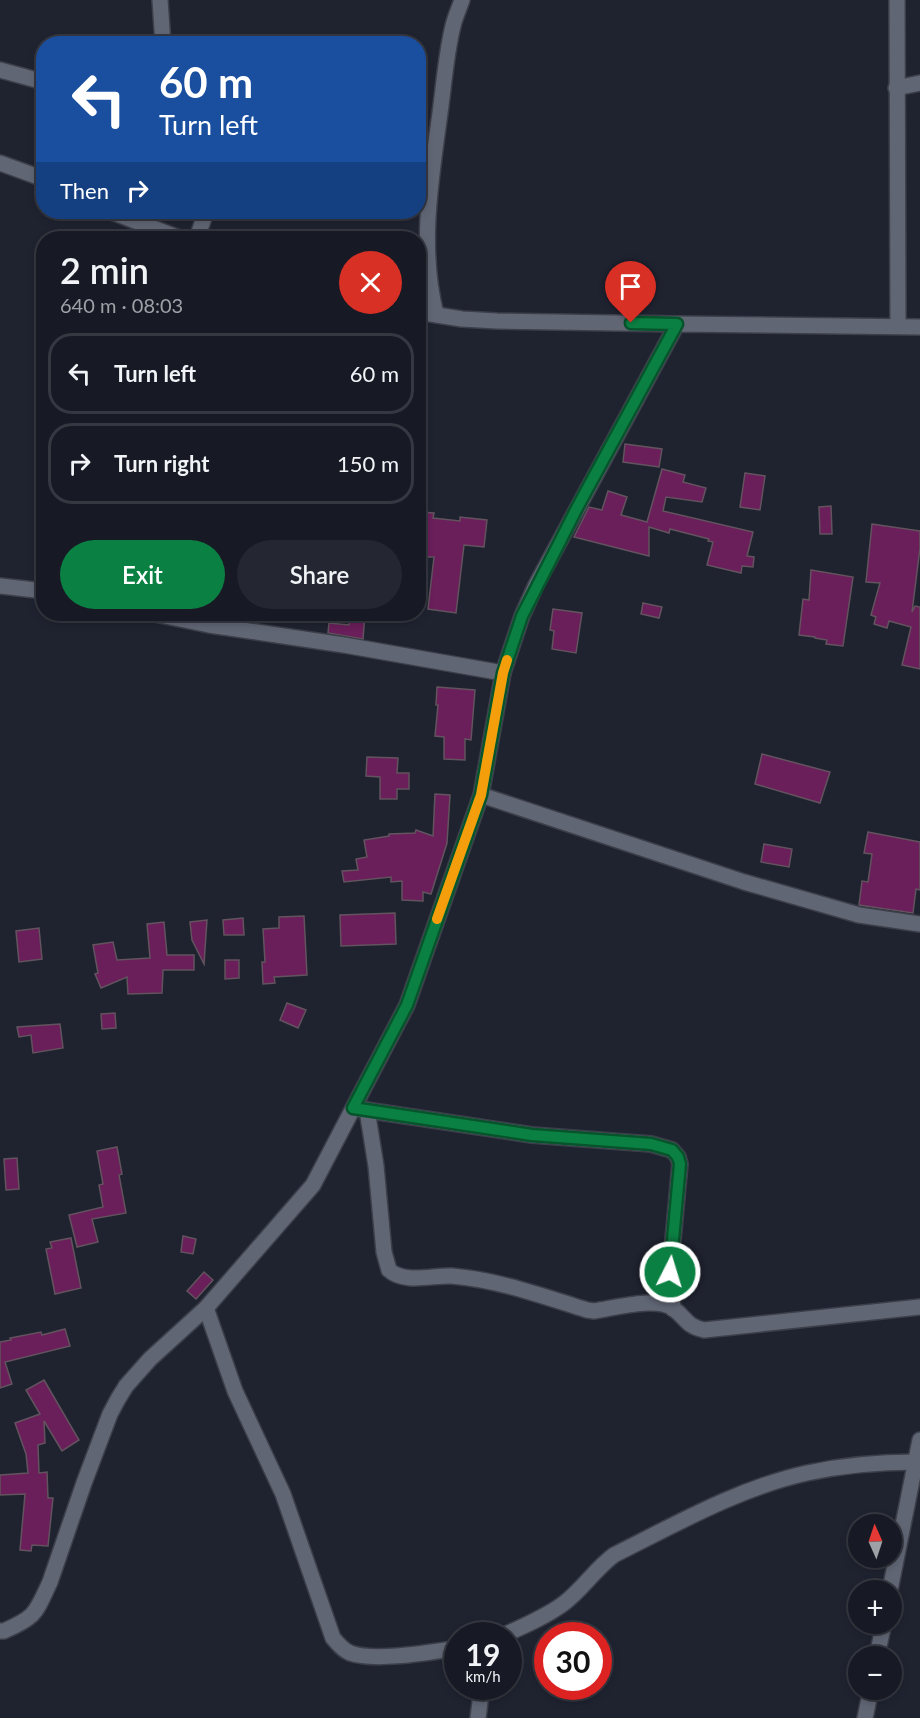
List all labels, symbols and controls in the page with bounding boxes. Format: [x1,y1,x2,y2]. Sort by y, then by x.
text: 60 m [159,57,253,107]
icon: left [60,60,138,138]
text: Turn left [159,108,258,141]
icon: right [121,174,154,207]
text: Then [60,177,109,204]
text: 2 min [60,248,149,292]
button: close [339,251,402,314]
pin [605,261,656,323]
icon: arrive [614,270,647,303]
text: 640 m · 08:03 [60,293,183,317]
icon: left [63,357,96,390]
text: Turn left [114,360,196,387]
text: 60 m [350,360,399,387]
icon: right [63,447,96,480]
text: Turn right [114,450,209,477]
text: 150 m [337,450,399,477]
button: Exit [60,540,225,609]
button: Share [237,540,402,609]
position arrow [638,1240,702,1304]
north arrow [848,1514,902,1568]
map controls [848,1514,902,1700]
button: + [848,1580,902,1634]
speed limit sign: 30 [534,1622,612,1700]
text: 19 [466,1636,500,1672]
button: − [848,1646,902,1700]
text: km/h [465,1667,501,1685]

